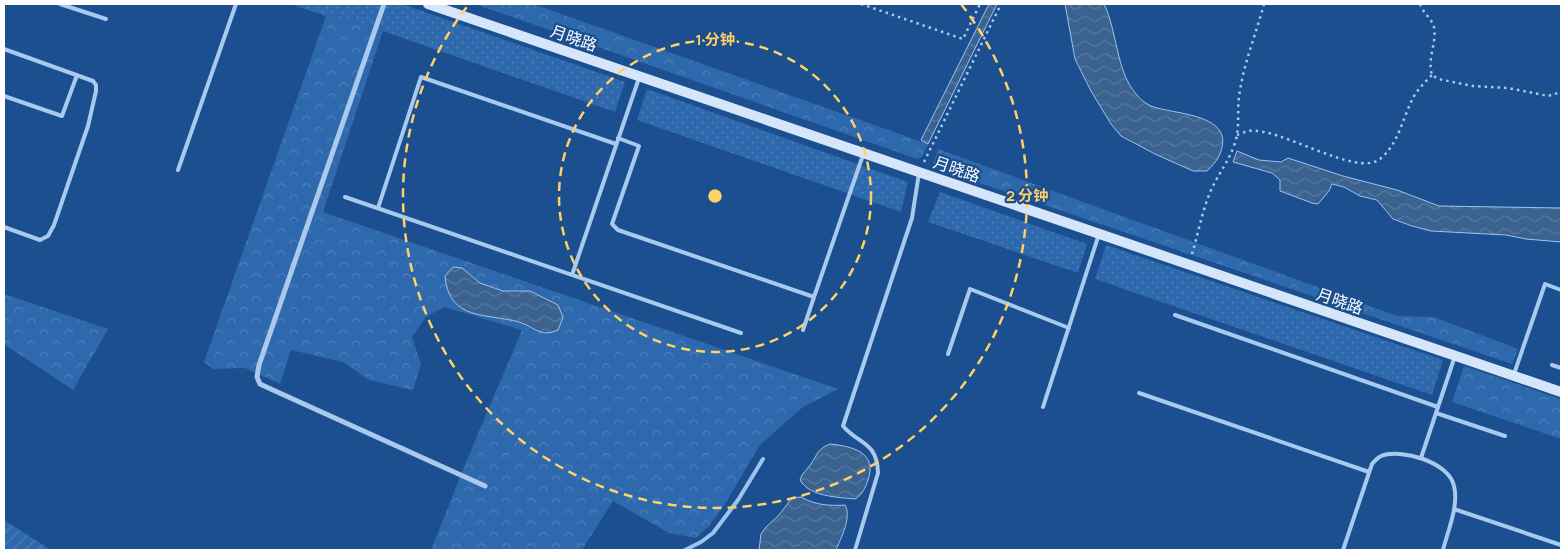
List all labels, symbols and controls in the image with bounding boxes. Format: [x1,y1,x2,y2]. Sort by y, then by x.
street label: 月晓路 [548,20,600,56]
text: 1 分钟 [695,29,735,50]
street label: 月晓路 [931,151,983,187]
text: 2 分钟 [1006,185,1048,206]
centre of rings [706,187,724,205]
street label: 月晓路 [1314,283,1366,319]

